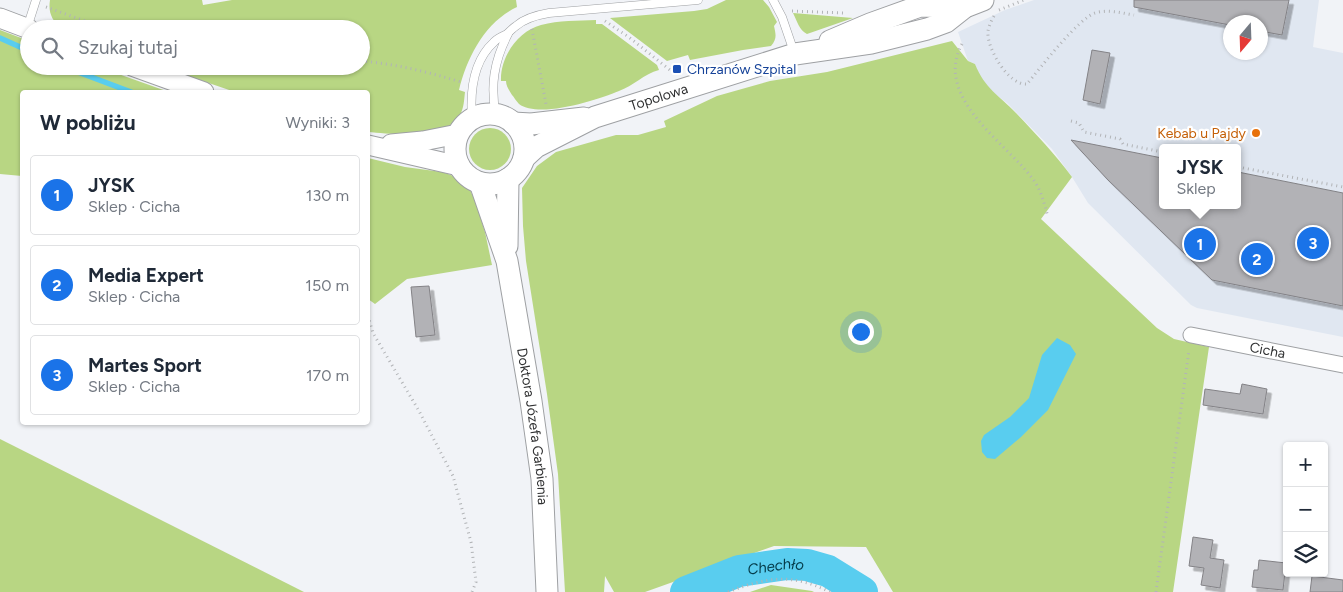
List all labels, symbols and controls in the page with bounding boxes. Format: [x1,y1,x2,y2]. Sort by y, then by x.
north arrow [1223,15,1268,60]
search box [20,20,370,75]
icon: search [38,34,66,62]
text: Szukaj tutaj [78,36,178,59]
place label: Chrzanów Szpital [687,61,796,78]
marker: Chrzanów Szpital [671,63,683,75]
street label: Topolowa [627,80,690,115]
text: W pobliżu [40,110,136,135]
text: Wyniki: 3 [285,113,350,132]
place label: Kebab u Pajdy [1157,125,1247,142]
marker: Kebab u Pajdy [1250,127,1262,139]
popup [1159,144,1241,209]
text: JYSK [1177,156,1223,179]
text: JYSK [88,174,135,197]
text: Sklep [1177,179,1216,198]
text: 1 [54,186,60,205]
text: 130 m [306,186,349,205]
text: Sklep · Cicha [88,197,180,216]
pin: 3 [1297,224,1329,262]
pin: 1 [1184,225,1216,263]
pin: 2 [1241,240,1273,278]
text: Media Expert [88,264,204,287]
text: 2 [52,276,62,295]
text: 150 m [305,276,349,295]
text: Sklep · Cicha [88,287,180,306]
your location [848,319,874,345]
street label: Cicha [1248,339,1287,362]
street label: Doktora Józefa Garbienia [513,346,551,505]
text: Martes Sport [88,354,202,377]
text: 3 [53,366,61,385]
text: 170 m [306,366,349,385]
text: Sklep · Cicha [88,377,180,396]
map controls [1283,442,1328,577]
button: + [1283,442,1328,487]
button: − [1283,487,1328,532]
button: layers [1283,532,1328,577]
water label: Chechło [746,555,805,579]

